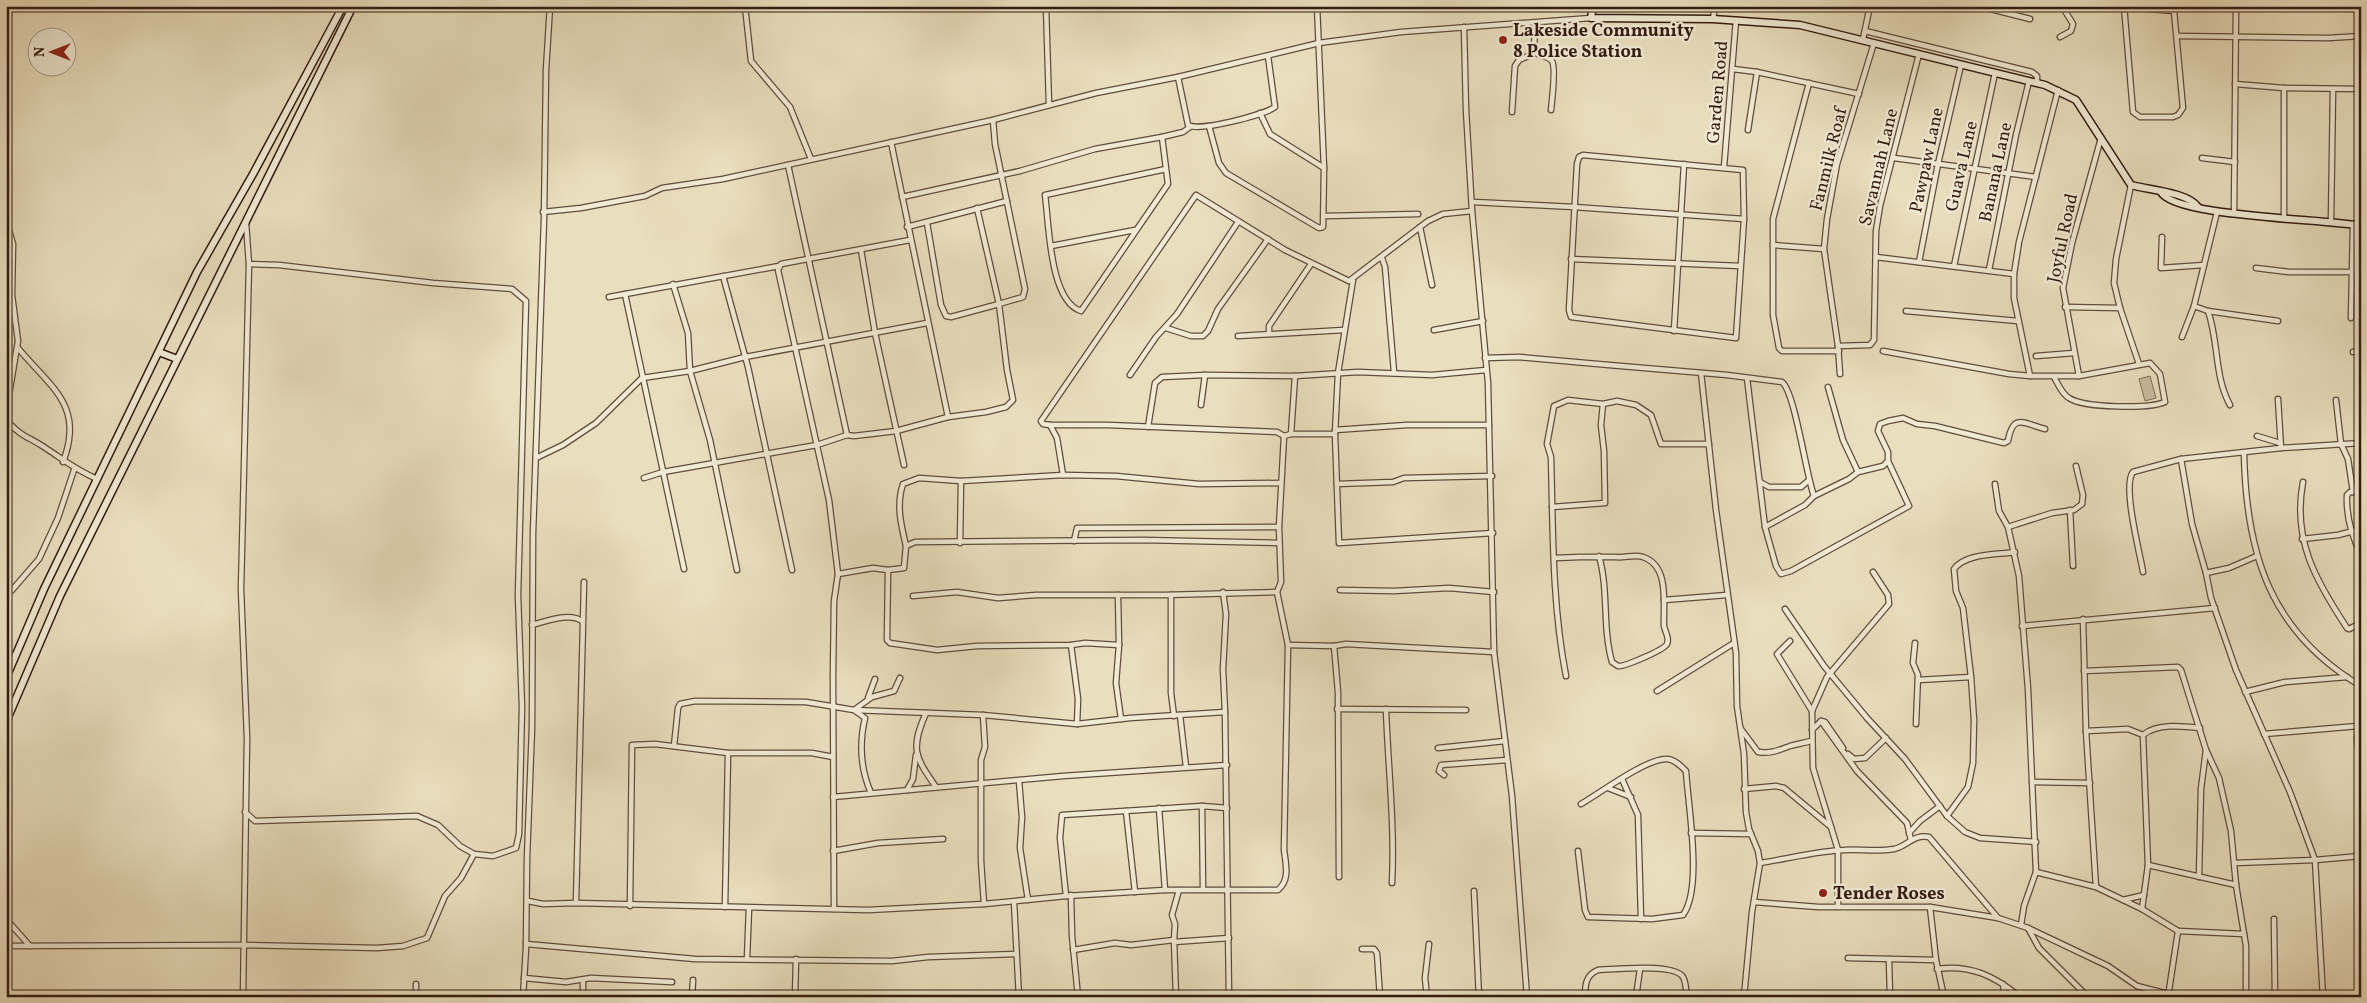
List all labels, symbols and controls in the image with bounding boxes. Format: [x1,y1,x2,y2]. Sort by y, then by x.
place label: Lakeside Community 8 Police Station [1513,19,1694,65]
north arrow [28,28,78,78]
marker: Lakeside Community 8 Police Station [1497,34,1509,46]
street label: Garden Road [1702,40,1735,145]
text: N [31,47,50,57]
street label: Fanmilk Roaf [1805,103,1855,214]
street label: Pawpaw Lane [1904,105,1951,215]
street label: Savannah Lane [1854,106,1905,229]
street label: Guava Lane [1940,119,1985,214]
street label: Banana Lane [1974,120,2019,225]
street label: Joyful Road [2042,191,2085,285]
place label: Tender Roses [1833,882,1945,907]
marker: Tender Roses [1817,887,1829,899]

